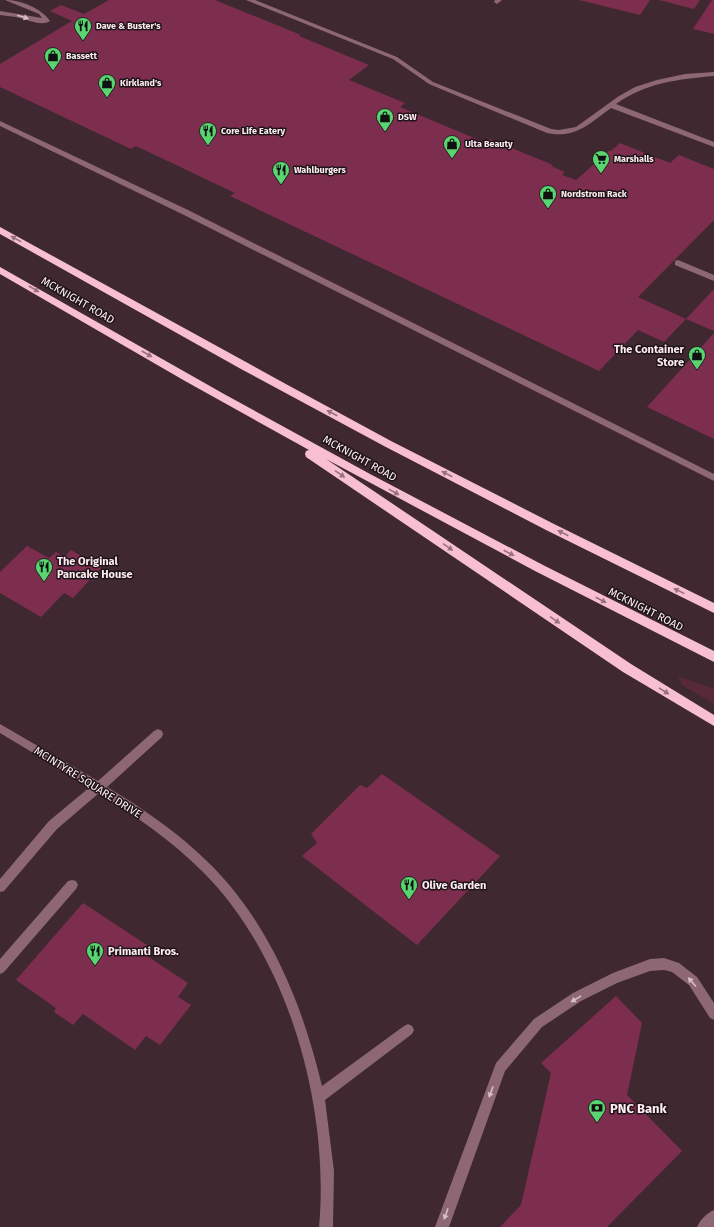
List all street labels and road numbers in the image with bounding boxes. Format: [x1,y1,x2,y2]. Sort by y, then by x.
street label: MCKNIGHT ROAD [39,274,117,327]
street label: MCKNIGHT ROAD [321,433,399,484]
street label: MCKNIGHT ROAD [606,585,685,634]
street label: MCINTYRE SQUARE DRIVE [32,744,144,821]

